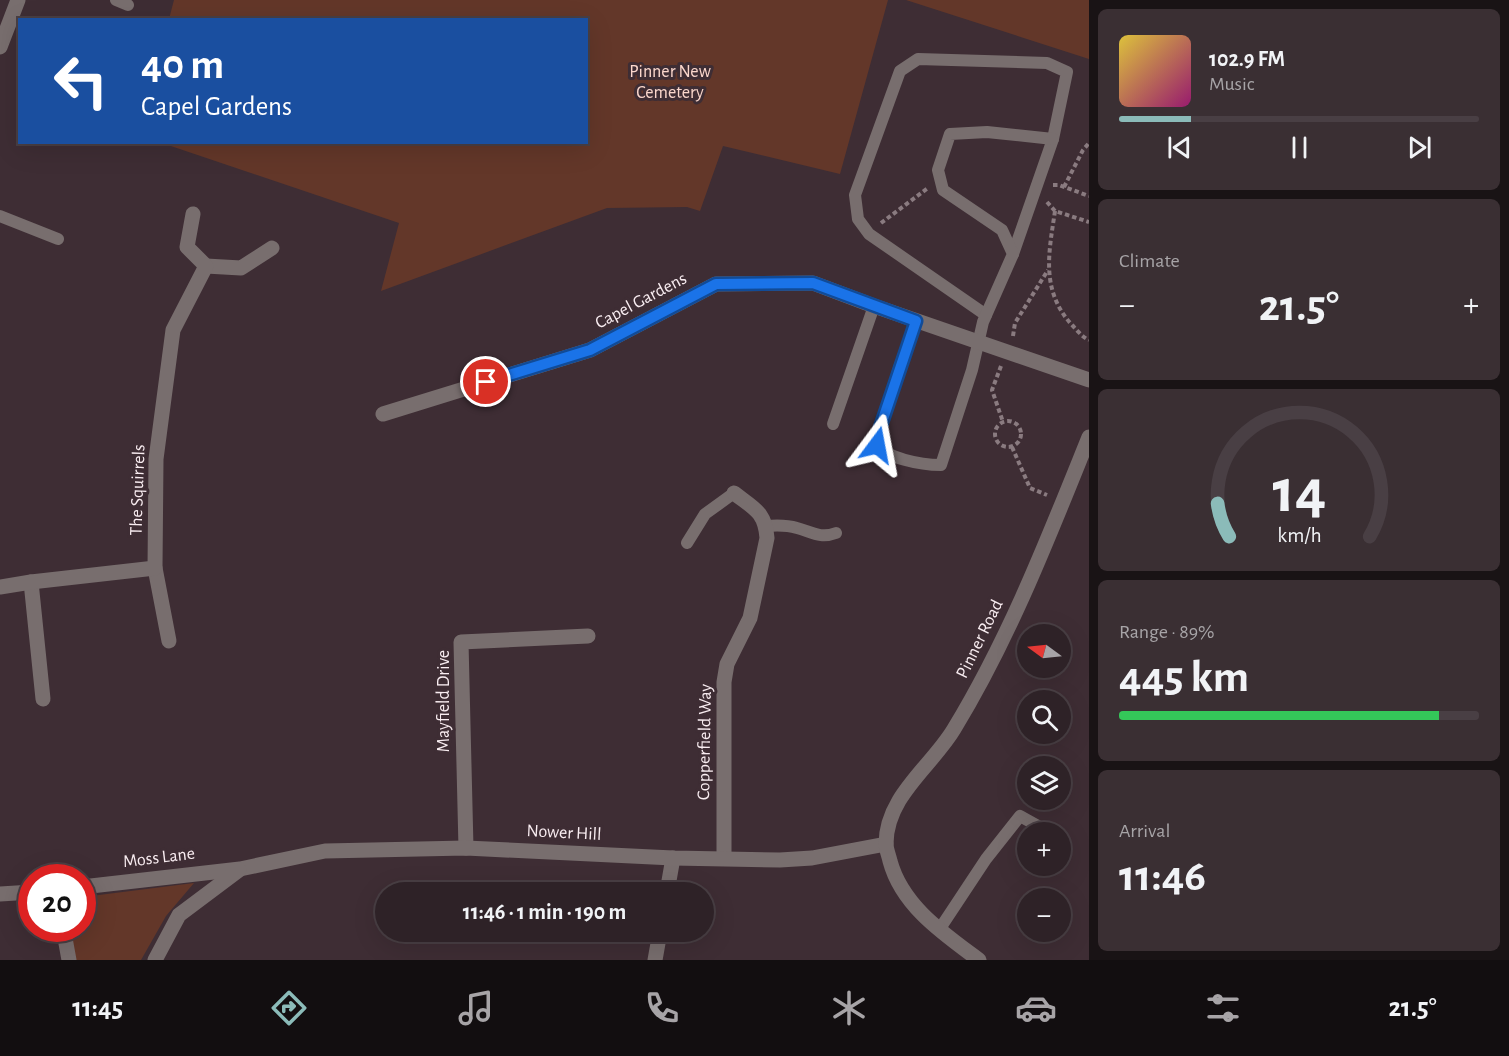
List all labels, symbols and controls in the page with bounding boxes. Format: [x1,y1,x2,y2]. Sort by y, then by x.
icon: left [42,42,120,120]
text: 40 m [141,44,224,86]
text: 102.9 FM [1209,48,1285,70]
park label: Pinner New Cemetery [629,63,711,102]
text: Music [1209,74,1255,94]
text: Capel Gardens [141,93,292,120]
icon: previous [1163,131,1196,164]
icon: pause [1283,131,1316,164]
icon: next [1403,131,1436,164]
text: Climate [1119,251,1180,271]
street label: Capel Gardens [592,269,690,333]
text: 21.5° [1259,284,1339,329]
text: − [1119,289,1135,322]
text: + [1463,289,1479,322]
pin [460,356,511,407]
icon: arrive [469,365,502,398]
position arrow [845,413,909,477]
street label: The Squirrels [127,444,149,536]
text: 14 [1272,461,1326,523]
text: km/h [1277,525,1321,546]
street label: Pinner Road [953,597,1007,681]
text: Range · 89% [1119,622,1215,642]
north arrow [1017,624,1071,678]
map controls [1017,624,1071,942]
street label: Mayfield Drive [435,650,453,752]
text: 445 km [1119,655,1249,700]
street label: Copperfield Way [695,683,715,800]
button: search [1017,690,1071,744]
button: layers [1017,756,1071,810]
text: Arrival [1119,821,1170,841]
street label: Nower Hill [526,822,602,844]
button: + [1017,822,1071,876]
street label: Moss Lane [122,845,196,871]
text: 11:46 [1119,854,1206,899]
speed limit sign: 20 [18,864,96,942]
button: − [1017,888,1071,942]
text: 11:46 · 1 min · 190 m [463,901,626,923]
icon: directions [268,987,310,1029]
icon: music [455,987,497,1029]
icon: phone [641,987,683,1029]
icon: climate [828,987,870,1029]
icon: car [1015,987,1057,1029]
icon: filters [1202,987,1244,1029]
text: 11:45 [72,994,123,1021]
text: 21.5° [1388,994,1437,1021]

